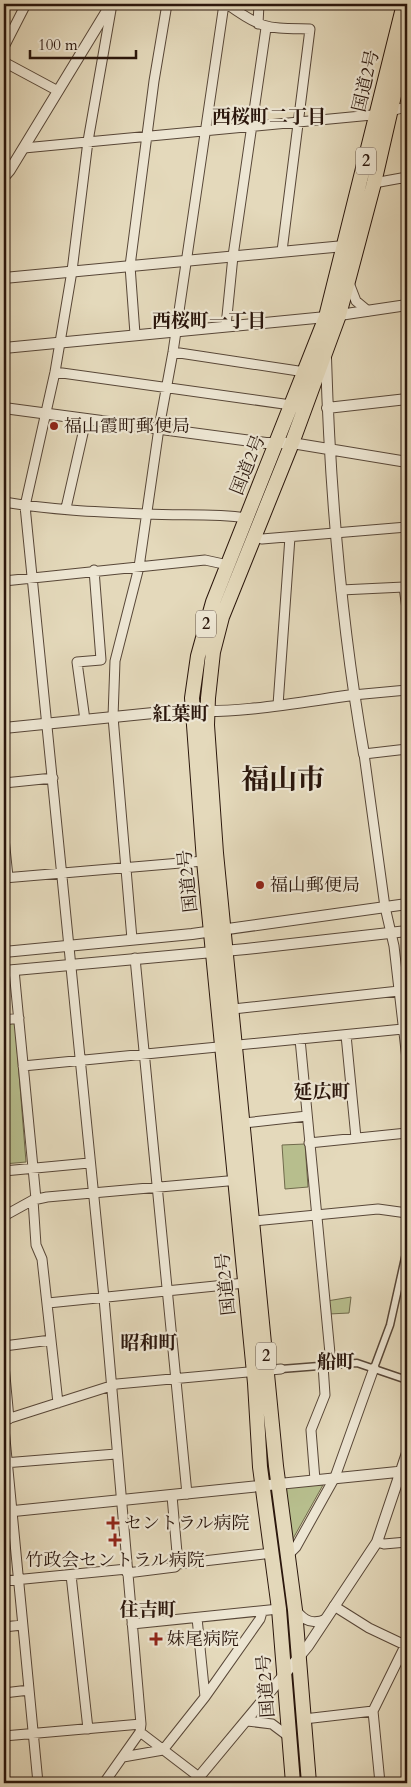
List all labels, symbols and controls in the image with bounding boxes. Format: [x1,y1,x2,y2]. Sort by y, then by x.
scale bar [30,28,136,60]
text: 100 m [38,35,78,55]
street label: 国道2号 [347,47,385,115]
district label: 西桜町二丁目 [212,104,326,130]
road number: 2 [356,148,376,175]
district label: 西桜町一丁目 [152,308,266,334]
place label: 福山霞町郵便局 [64,414,190,439]
marker: 福山霞町郵便局 [48,420,60,432]
street label: 国道2号 [225,431,271,499]
road number: 2 [196,610,216,638]
district label: 紅葉町 [152,701,210,727]
district label: 福山市 [241,761,325,799]
street label: 国道2号 [172,848,204,914]
place label: 福山郵便局 [270,873,360,898]
marker: 福山郵便局 [254,879,266,891]
district label: 延広町 [293,1079,351,1105]
street label: 国道2号 [210,1251,242,1317]
district label: 昭和町 [120,1330,178,1356]
road number: 2 [256,1342,276,1370]
district label: 船町 [317,1349,355,1375]
place label: セントラル病院 [124,1511,249,1536]
marker: セントラル病院 [106,1516,120,1530]
marker: 竹政会セントラル病院 [108,1533,122,1547]
place label: 竹政会セントラル病院 [25,1548,205,1573]
district label: 住吉町 [119,1597,177,1623]
place label: 妹尾病院 [167,1627,239,1652]
marker: 妹尾病院 [149,1632,163,1646]
street label: 国道2号 [251,1654,281,1718]

